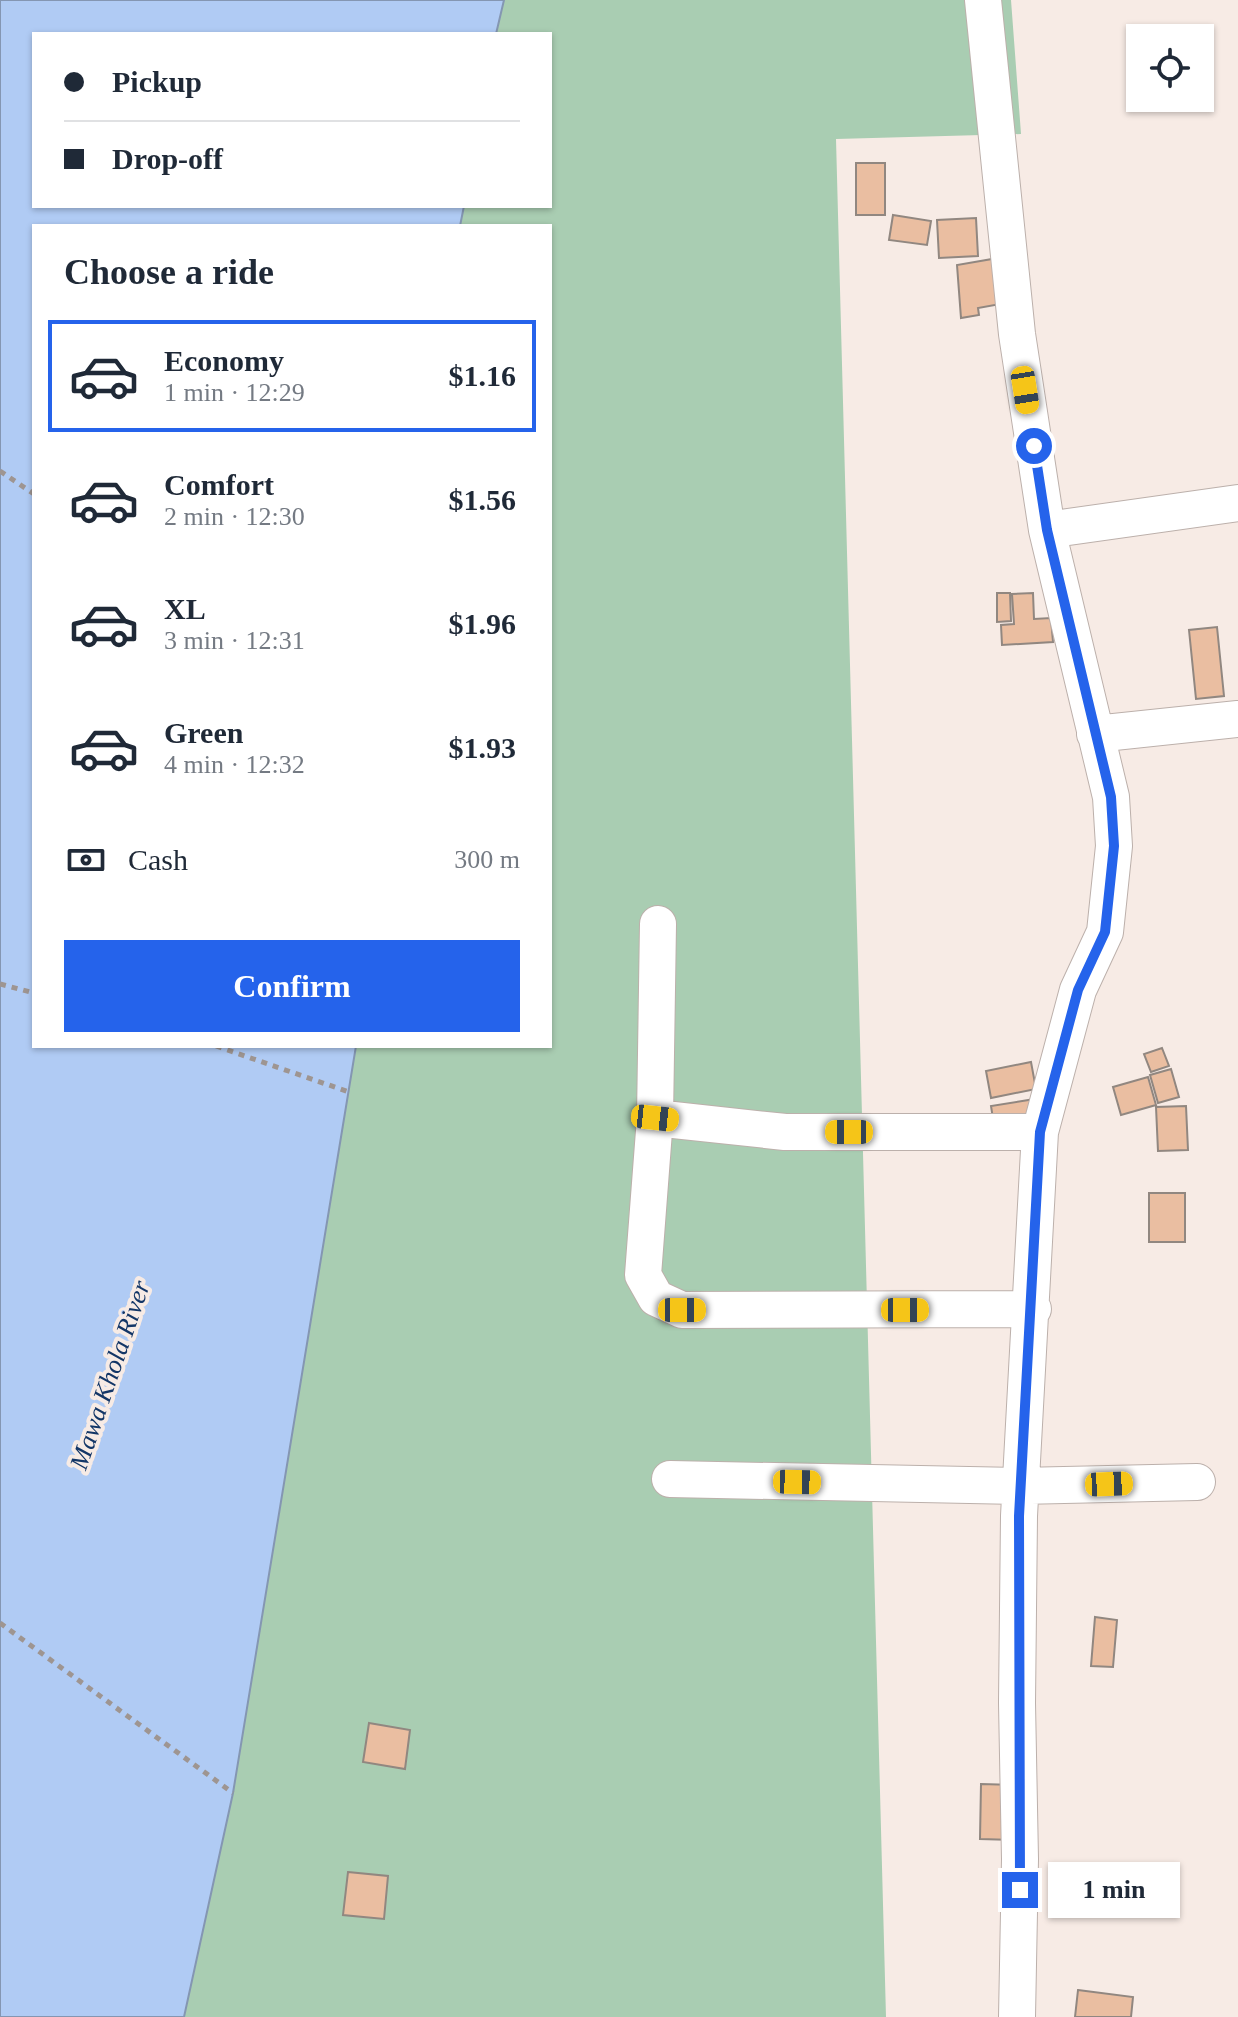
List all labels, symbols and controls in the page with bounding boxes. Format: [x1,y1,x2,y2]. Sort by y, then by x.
map controls [1126,24,1214,112]
button: locate [1126,24,1214,112]
text: Pickup [112,65,202,98]
text: Drop-off [112,142,223,175]
text: Choose a ride [64,252,274,292]
icon: car [68,340,140,412]
text: Economy [164,344,284,377]
text: $1.16 [449,359,516,392]
car [1009,364,1041,416]
text: 1 min · 12:29 [164,378,305,407]
route start [1016,428,1052,464]
icon: car [68,464,140,536]
text: Comfort [164,468,274,501]
text: $1.56 [449,483,516,516]
text: 2 min · 12:30 [164,502,305,531]
icon: car [68,588,140,660]
text: XL [164,592,206,625]
text: $1.96 [449,607,516,640]
text: 3 min · 12:31 [164,626,305,655]
icon: car [68,712,140,784]
text: Green [164,716,243,749]
text: $1.93 [449,731,516,764]
text: 4 min · 12:32 [164,750,305,779]
icon: cash [64,838,108,882]
text: Cash [128,843,188,876]
text: 300 m [454,845,520,874]
button: Confirm [64,940,520,1032]
car [630,1104,680,1132]
car [825,1120,873,1144]
water label: Mawa Khola River [64,1276,156,1474]
car [658,1298,706,1322]
car [881,1298,929,1322]
car [773,1470,821,1494]
car [1085,1471,1133,1497]
callout: 1 min [1048,1862,1180,1918]
route end [1002,1872,1038,1908]
text: 1 min [1083,1875,1145,1904]

